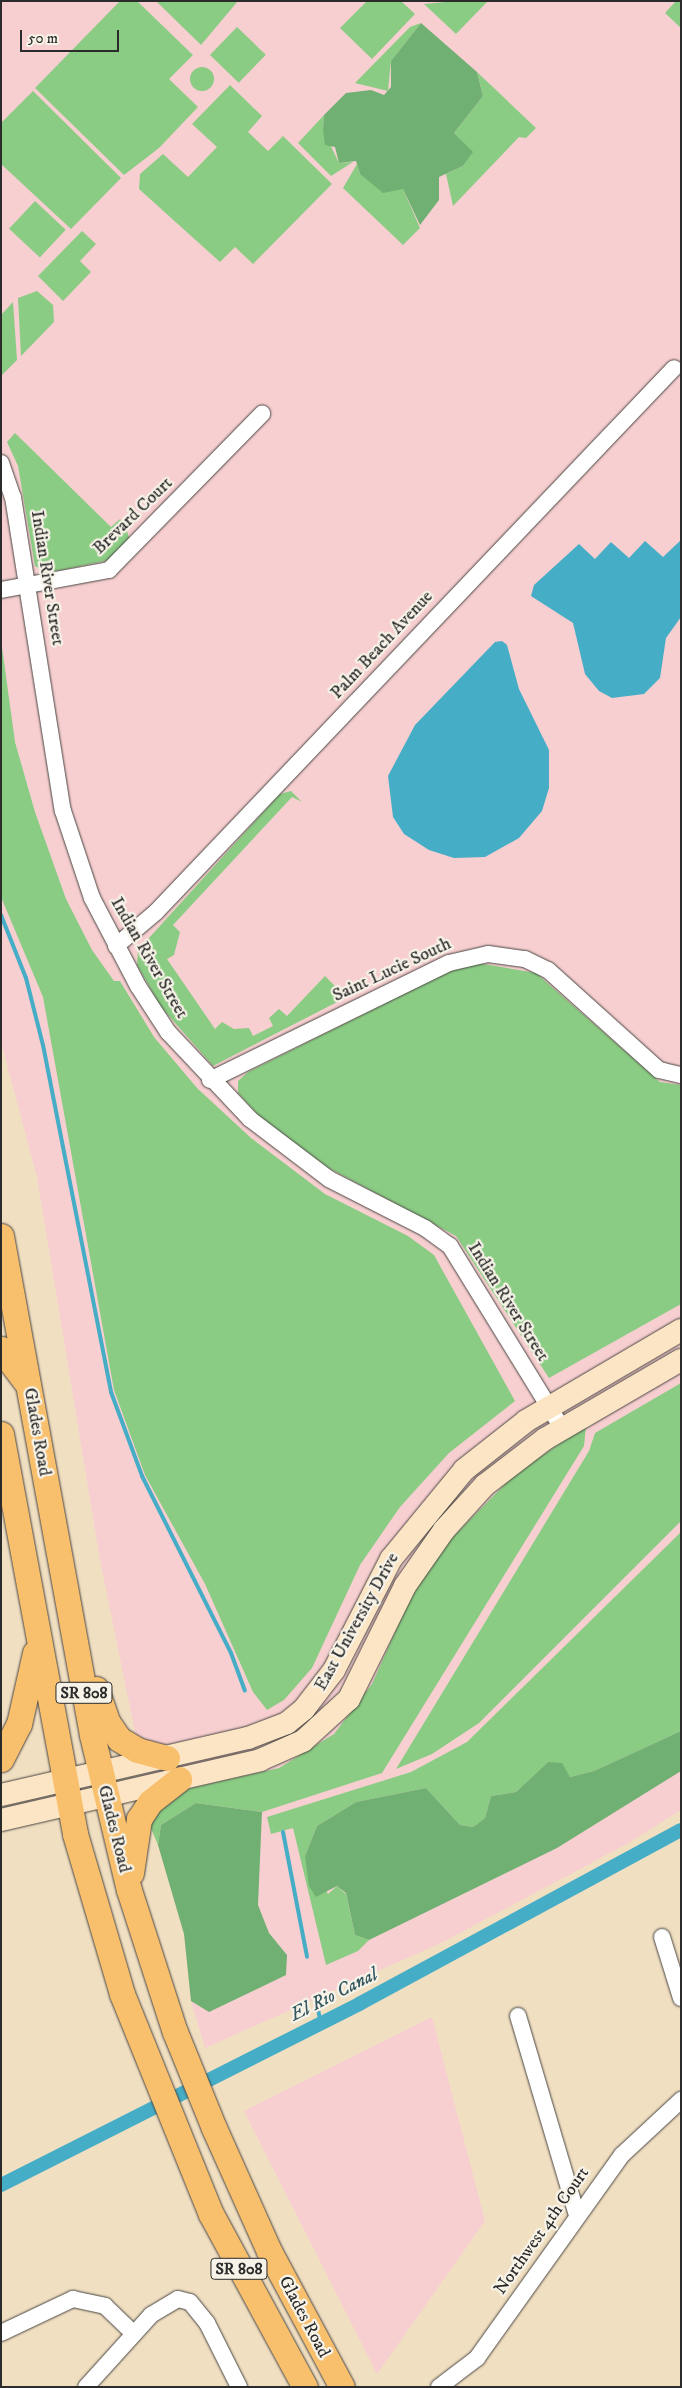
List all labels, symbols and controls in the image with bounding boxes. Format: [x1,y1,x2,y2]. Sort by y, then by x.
scale bar [22,20,121,52]
text: 50 m [28,29,58,48]
street label: Brevard Court [89,473,177,559]
street label: Indian River Street [26,509,68,647]
street label: Palm Beach Avenue [326,586,438,704]
street label: Indian River Street [106,894,192,1022]
street label: Saint Lucie South [329,933,455,1007]
street label: Indian River Street [463,1238,553,1366]
street label: Glades Road [19,1386,55,1478]
street label: East University Drive [310,1549,404,1695]
road number: SR 808 [55,1680,113,1706]
street label: Glades Road [93,1783,135,1875]
water label: El Rio Canal [287,1963,381,2027]
street label: Northwest 4th Court [490,2163,594,2299]
road number: SR 808 [210,2256,268,2282]
street label: Glades Road [274,2273,334,2361]

